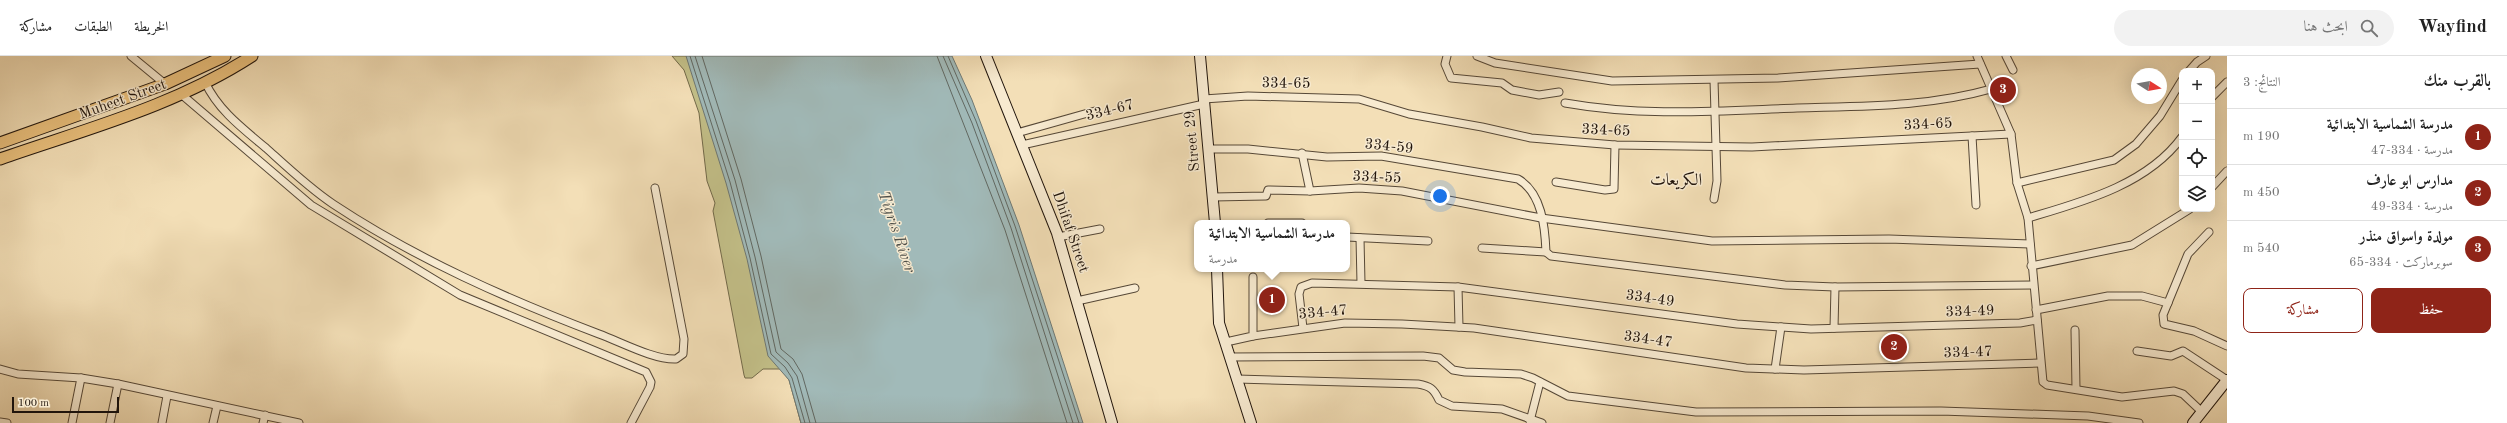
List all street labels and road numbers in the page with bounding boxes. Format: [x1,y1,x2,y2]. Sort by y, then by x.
street label: 334-65 [1261,76,1311,92]
street label: Muheet Street [77,77,169,123]
street label: 334-67 [1084,98,1136,124]
street label: Street 29 [1183,110,1203,172]
street label: 334-65 [1903,116,1953,134]
street label: 334-65 [1581,122,1631,140]
street label: 334-59 [1364,137,1414,157]
street label: 334-55 [1352,169,1402,187]
street label: Dhifaf Street [1049,189,1091,275]
street label: 334-49 [1625,288,1675,310]
street label: 334-47 [1298,303,1348,323]
street label: 334-49 [1945,304,1995,320]
street label: 334-47 [1623,329,1673,351]
street label: 334-47 [1943,345,1993,361]

